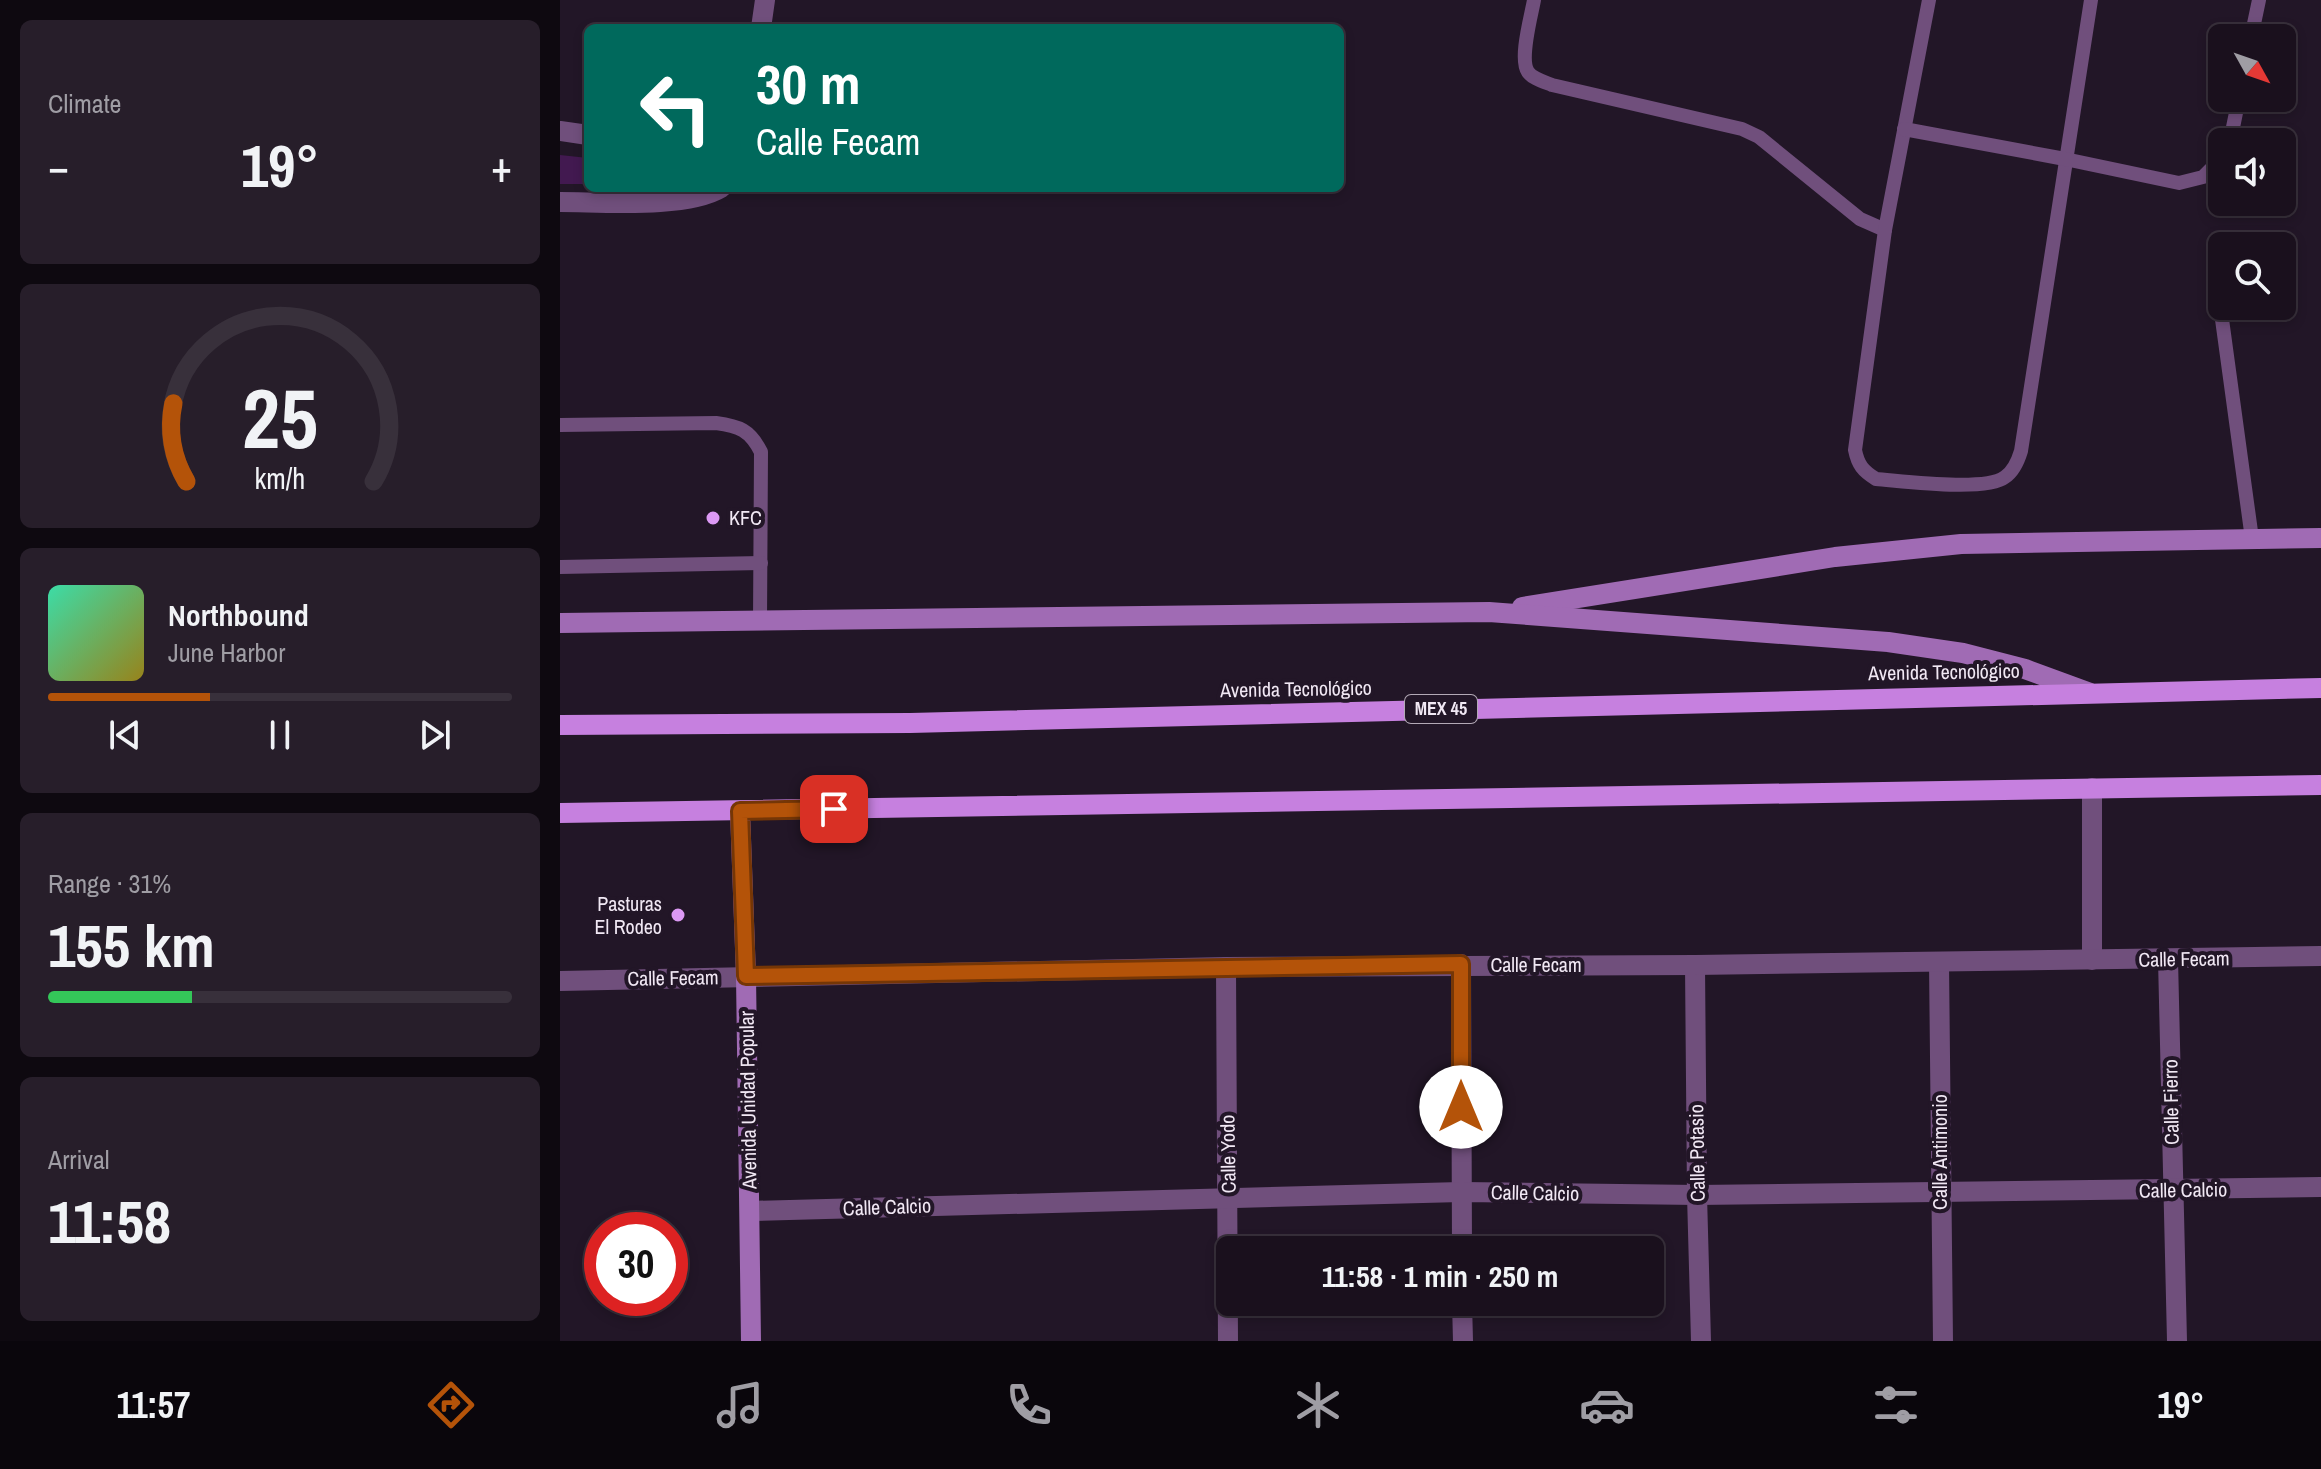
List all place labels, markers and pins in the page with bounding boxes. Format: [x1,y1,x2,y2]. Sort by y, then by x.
place label: KFC [729,504,762,531]
marker: KFC [704,509,722,527]
pin [800,775,868,843]
place label: Pasturas El Rodeo [595,890,662,940]
marker: Pasturas El Rodeo [669,906,687,924]

